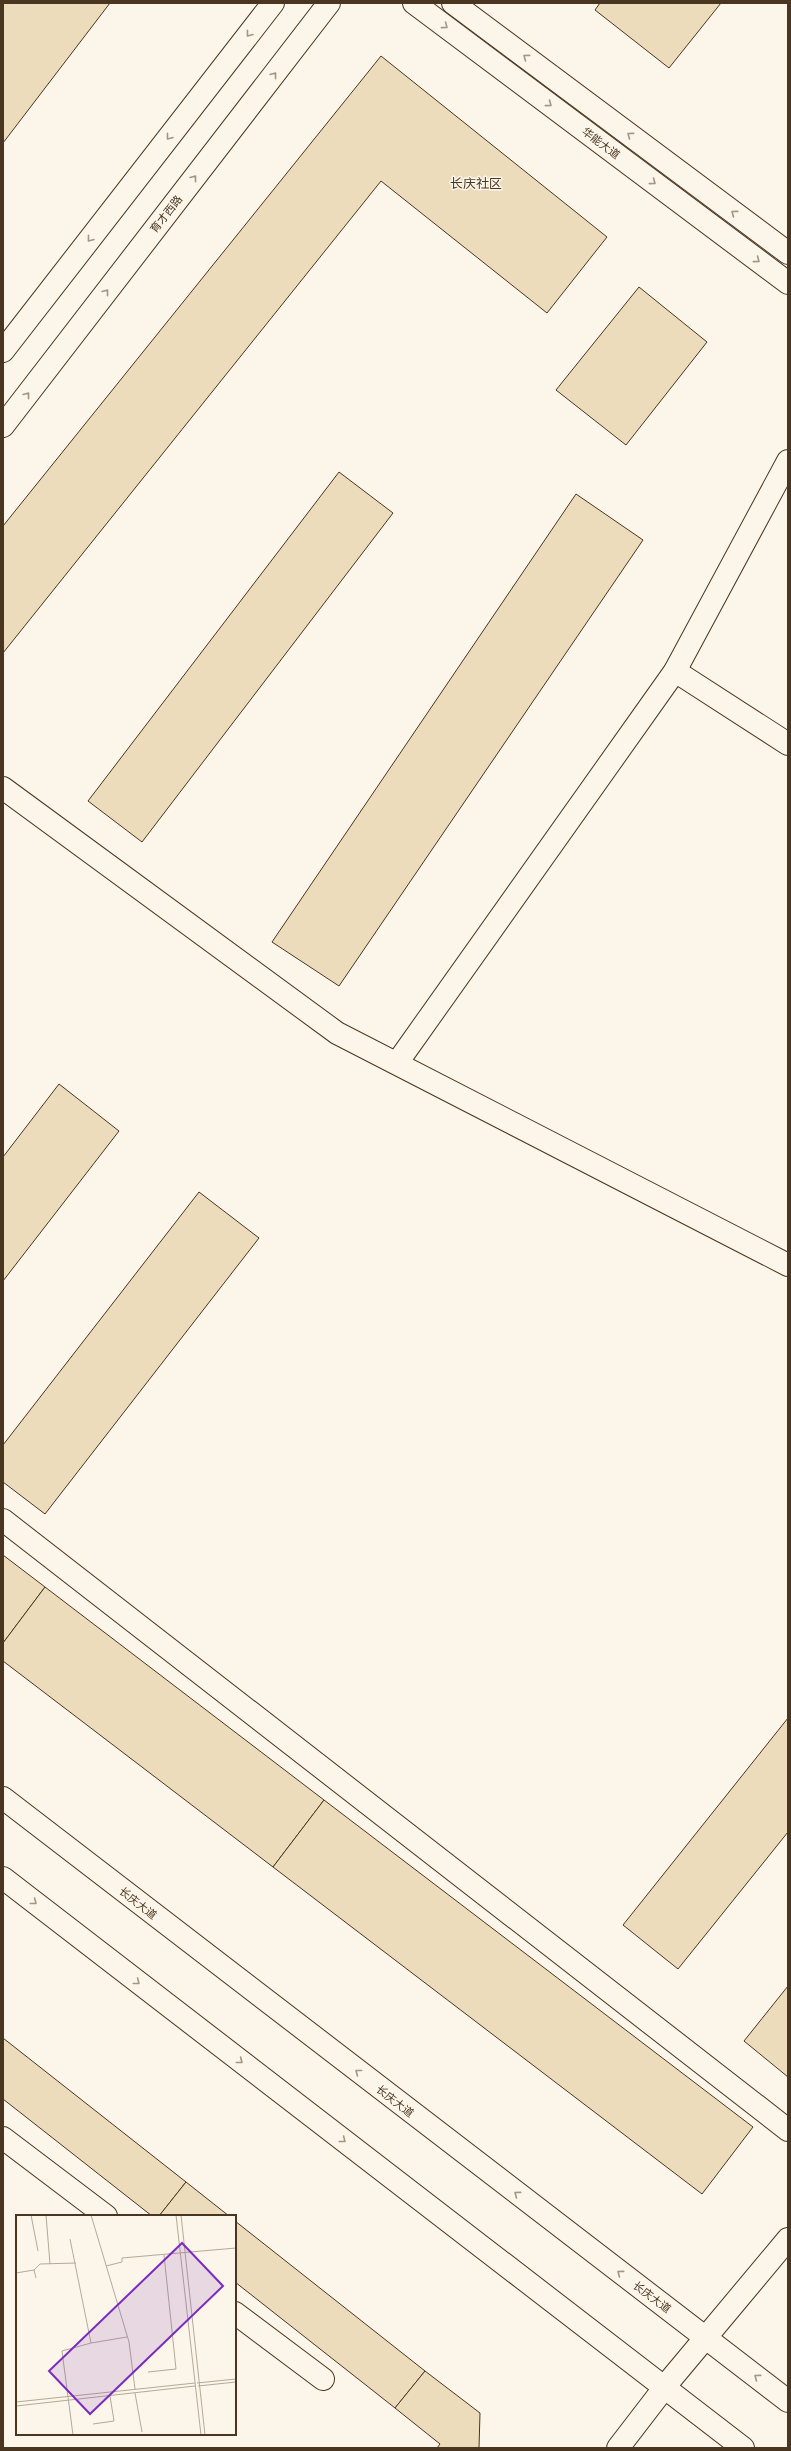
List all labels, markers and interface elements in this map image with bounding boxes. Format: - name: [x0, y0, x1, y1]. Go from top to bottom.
- one-way arrow: [441, 22, 448, 29]
- one-way arrow: [247, 29, 254, 36]
- one-way arrow: [524, 55, 531, 62]
- one-way arrow: [269, 72, 276, 79]
- one-way arrow: [545, 99, 552, 107]
- street label: 华能大道: [579, 123, 623, 163]
- one-way arrow: [167, 132, 174, 139]
- one-way arrow: [628, 133, 635, 140]
- district label: 长庆社区: [450, 173, 502, 193]
- one-way arrow: [189, 175, 197, 182]
- one-way arrow: [649, 177, 656, 184]
- street label: 育才西路: [146, 192, 186, 236]
- one-way arrow: [732, 211, 739, 218]
- one-way arrow: [87, 235, 94, 242]
- one-way arrow: [753, 255, 760, 262]
- one-way arrow: [102, 289, 109, 296]
- one-way arrow: [22, 392, 29, 399]
- street label: 长庆大道: [116, 1883, 160, 1923]
- one-way arrow: [29, 1898, 36, 1905]
- one-way arrow: [132, 1977, 139, 1984]
- one-way arrow: [235, 2056, 242, 2063]
- one-way arrow: [356, 2070, 363, 2077]
- street label: 长庆大道: [373, 2081, 417, 2121]
- one-way arrow: [338, 2136, 345, 2143]
- one-way arrow: [514, 2192, 521, 2199]
- inset map: [16, 2215, 236, 2435]
- one-way arrow: [618, 2271, 625, 2278]
- street label: 长庆大道: [630, 2277, 674, 2317]
- one-way arrow: [755, 2375, 762, 2382]

